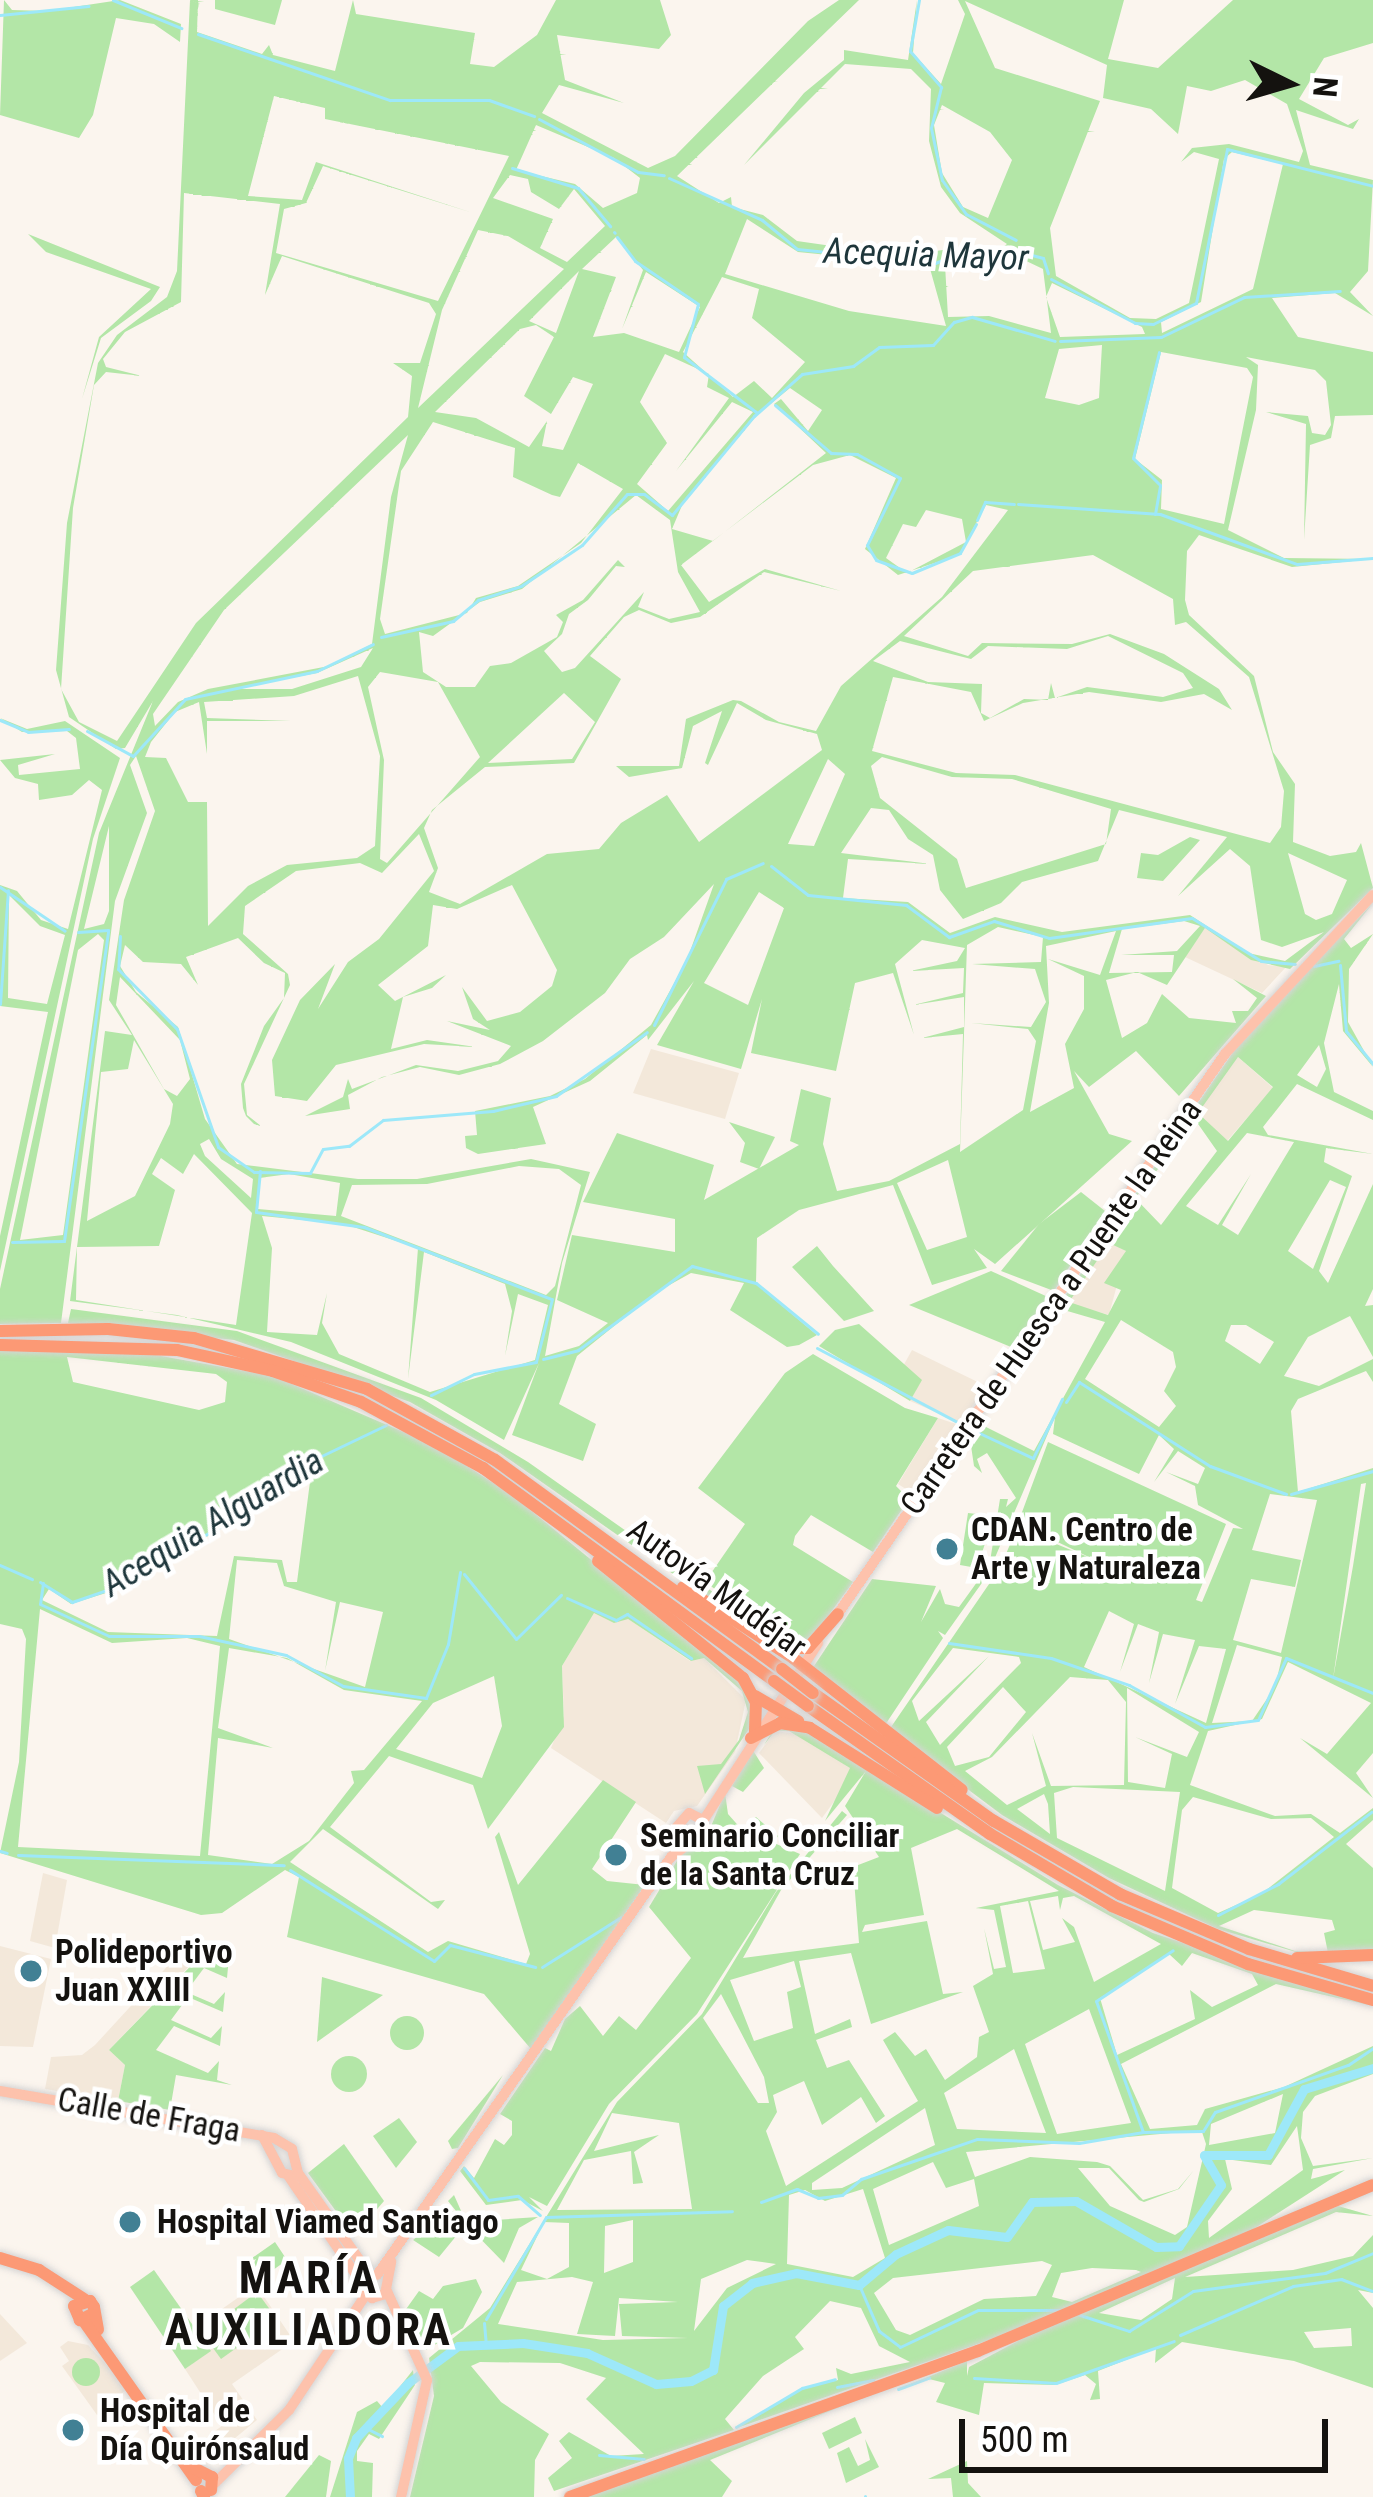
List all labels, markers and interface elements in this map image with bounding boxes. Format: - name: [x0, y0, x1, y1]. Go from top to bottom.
- north arrow: [1229, 24, 1349, 144]
- text: N: [1305, 75, 1346, 99]
- water label: Acequia Mayor: [823, 230, 1029, 280]
- street label: Carretera de Huesca a Puente la Reina: [892, 1092, 1210, 1522]
- water label: Acequia Alguardia: [94, 1440, 332, 1606]
- street label: Autovía Mudéjar: [620, 1510, 814, 1666]
- place label: CDAN. Centro de Arte y Naturaleza: [971, 1510, 1201, 1588]
- marker: CDAN. Centro de Arte y Naturaleza: [934, 1536, 960, 1562]
- place label: Seminario Conciliar de la Santa Cruz: [640, 1816, 900, 1894]
- marker: Seminario Conciliar de la Santa Cruz: [603, 1842, 629, 1868]
- place label: Polideportivo Juan XXIII: [55, 1932, 233, 2010]
- marker: Polideportivo Juan XXIII: [18, 1958, 44, 1984]
- street label: Calle de Fraga: [55, 2079, 243, 2151]
- place label: Hospital Viamed Santiago: [157, 2202, 499, 2242]
- marker: Hospital Viamed Santiago: [114, 2206, 146, 2238]
- district label: MARÍA AUXILIADORA: [165, 2251, 453, 2357]
- place label: Hospital de Día Quirónsalud: [100, 2391, 309, 2469]
- scale bar: [965, 2395, 1334, 2469]
- marker: Hospital de Día Quirónsalud: [57, 2414, 89, 2446]
- text: 500 m: [980, 2419, 1069, 2461]

